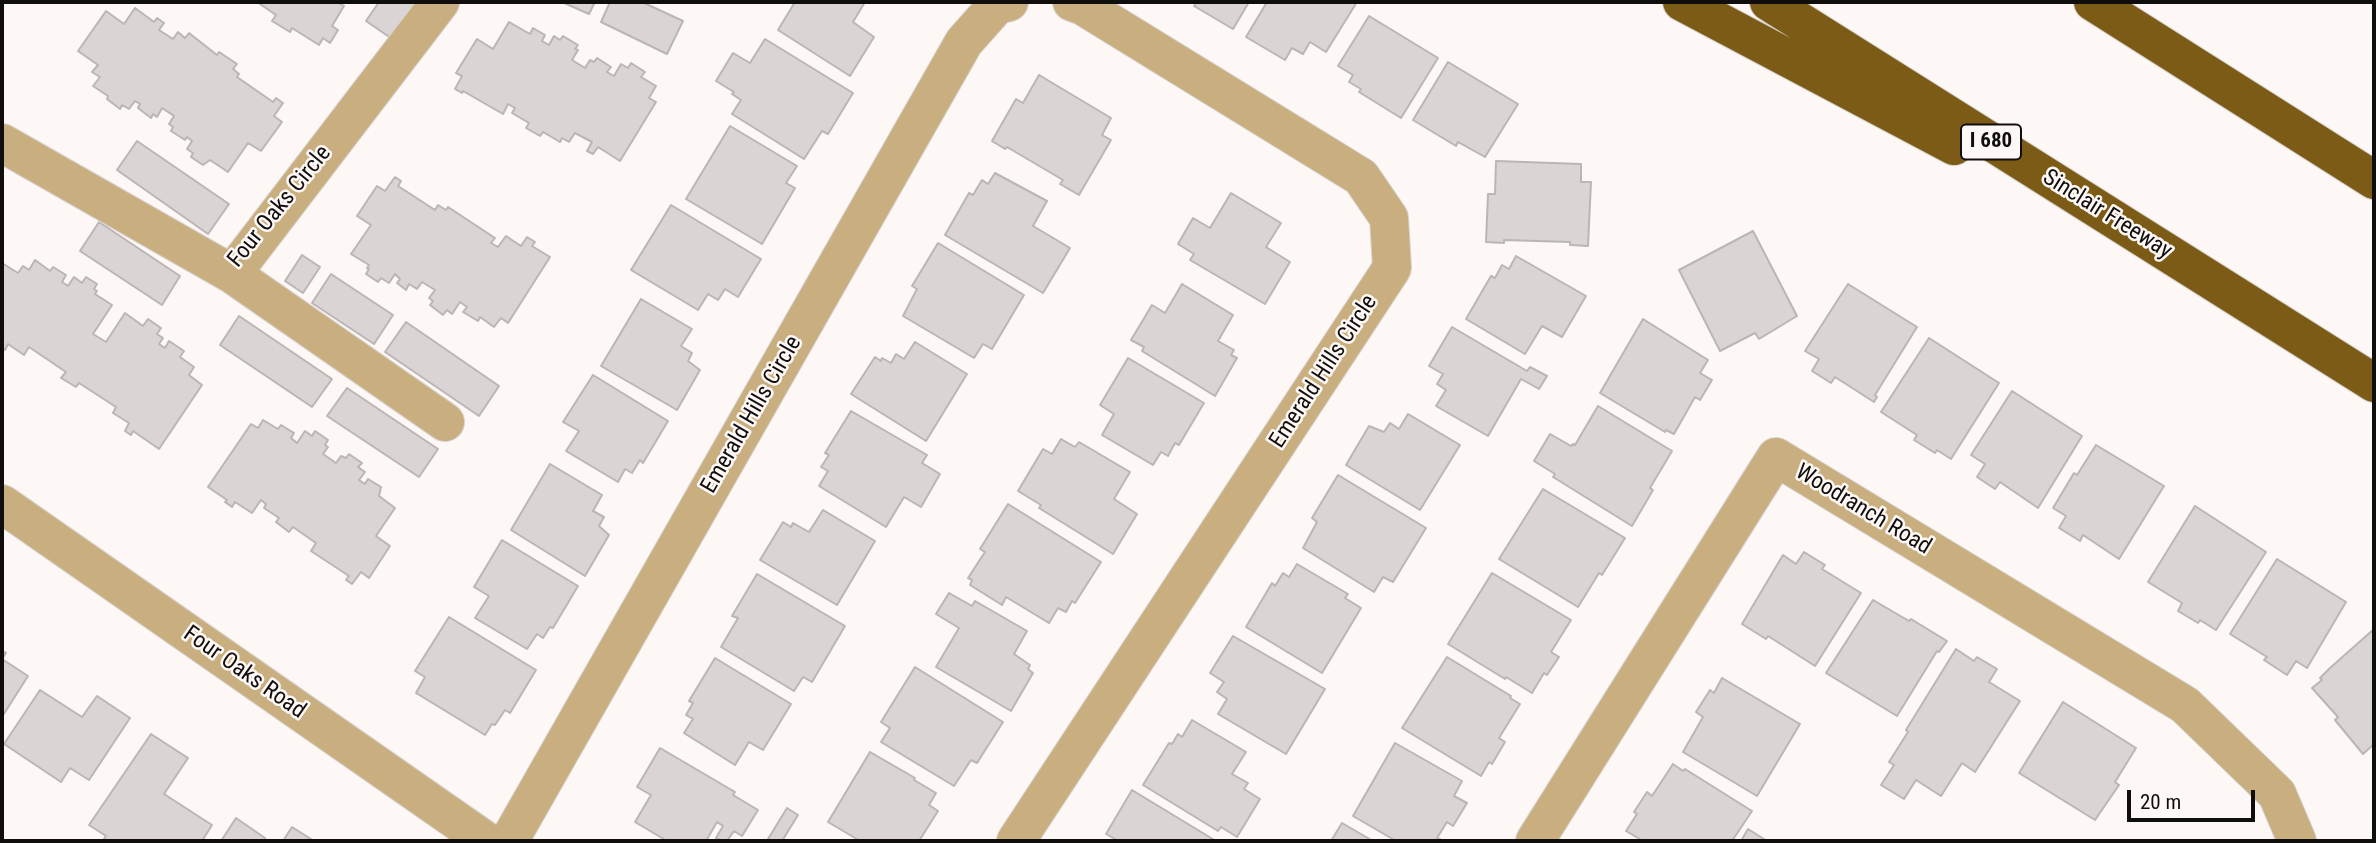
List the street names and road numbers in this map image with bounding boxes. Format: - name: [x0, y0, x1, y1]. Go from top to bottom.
- road number: I 680: [1961, 124, 2021, 160]
- street label: Four Oaks Circle: [223, 141, 337, 273]
- street label: Sinclair Freeway: [2037, 164, 2177, 266]
- street label: Emerald Hills Circle: [1264, 290, 1384, 454]
- street label: Emerald Hills Circle: [696, 332, 808, 498]
- street label: Woodranch Road: [1790, 459, 1936, 561]
- street label: Four Oaks Road: [178, 621, 310, 725]

